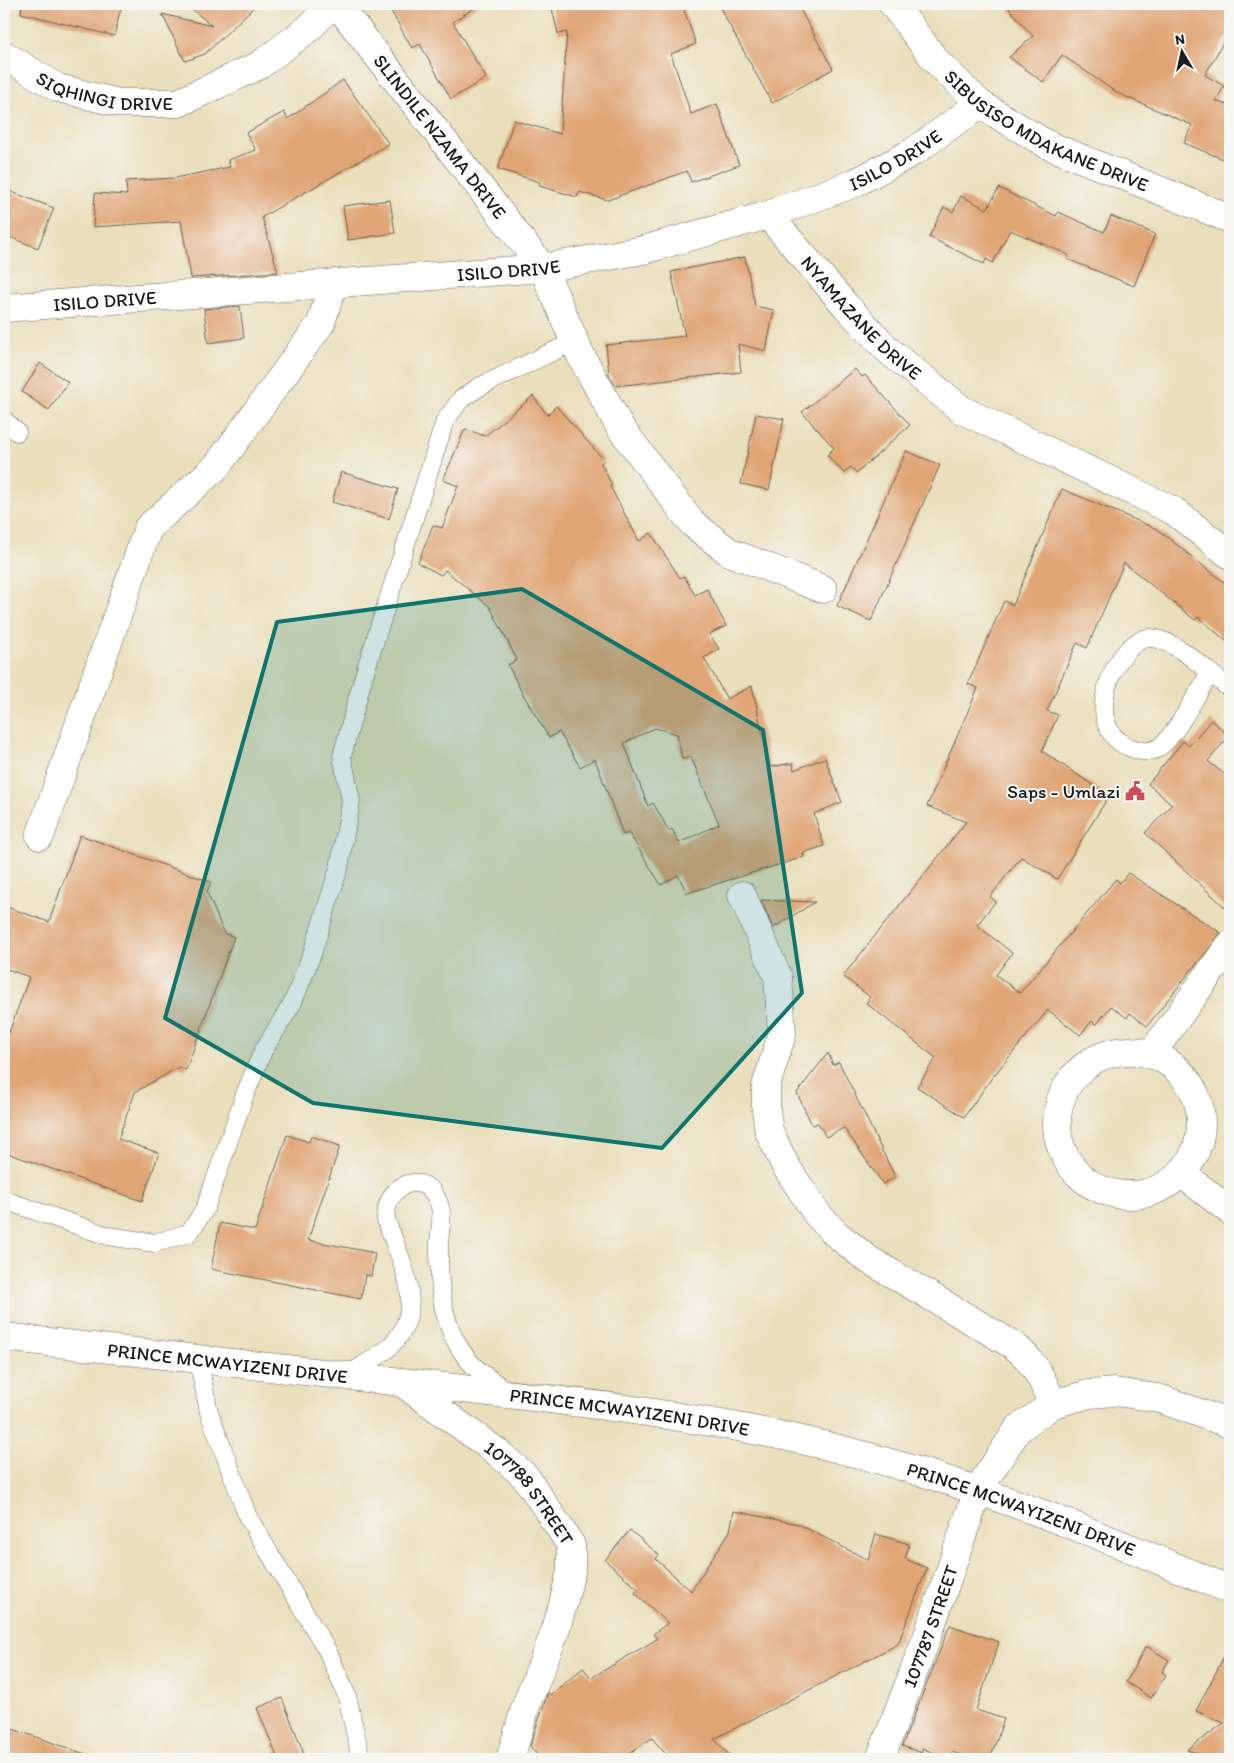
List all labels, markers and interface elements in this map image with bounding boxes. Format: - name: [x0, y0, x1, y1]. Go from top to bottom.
- north arrow: [1156, 28, 1206, 78]
- text: N: [1174, 31, 1186, 49]
- street label: SLINDILE NZAMA DRIVE: [369, 50, 511, 224]
- street label: SIBUSISO MDAKANE DRIVE: [940, 65, 1152, 197]
- street label: SIQHINGI DRIVE: [32, 66, 173, 115]
- street label: ISILO DRIVE: [846, 124, 947, 196]
- street label: NYAMAZANE DRIVE: [796, 251, 926, 385]
- street label: ISILO DRIVE: [456, 254, 562, 286]
- street label: ISILO DRIVE: [52, 286, 157, 316]
- place label: Saps - Umlazi: [1007, 780, 1120, 803]
- public building icon: Saps - Umlazi: [1124, 780, 1146, 802]
- street label: PRINCE MCWAYIZENI DRIVE: [106, 1338, 349, 1388]
- street label: PRINCE MCWAYIZENI DRIVE: [508, 1383, 752, 1441]
- street label: 107788 STREET: [480, 1436, 579, 1550]
- street label: PRINCE MCWAYIZENI DRIVE: [904, 1457, 1139, 1561]
- street label: 107787 STREET: [898, 1562, 963, 1691]

